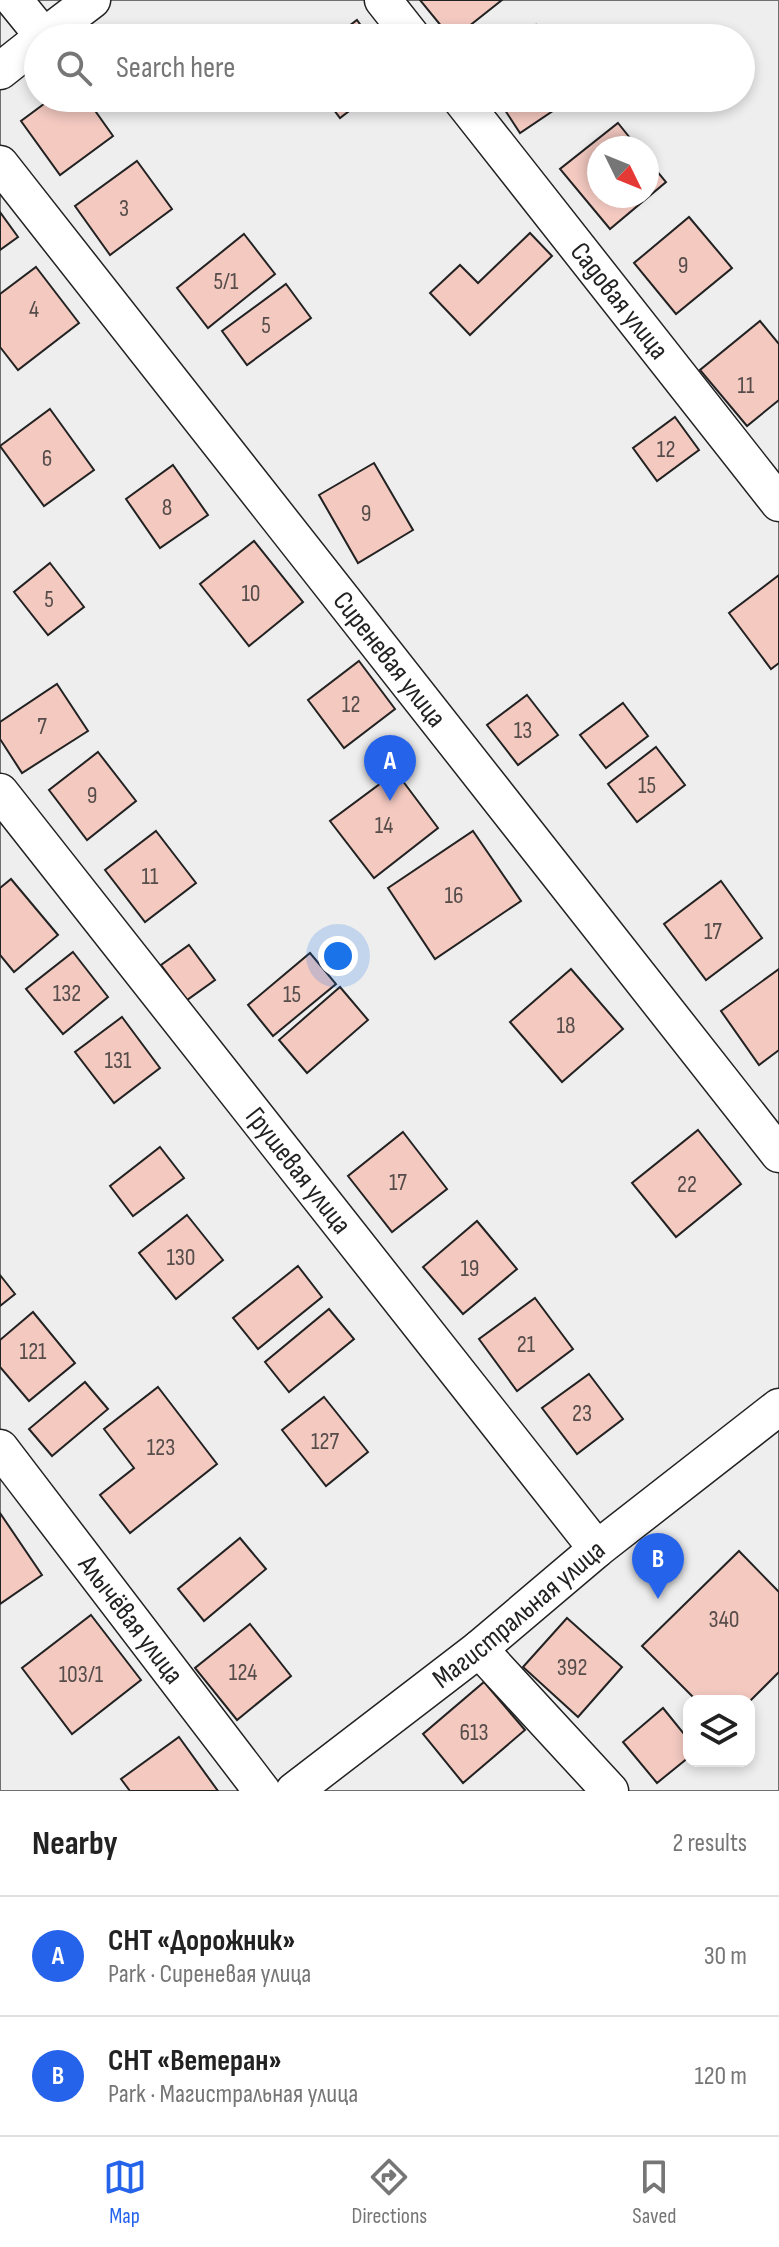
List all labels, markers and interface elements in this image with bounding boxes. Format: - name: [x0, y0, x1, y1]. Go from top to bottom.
- search box: [24, 24, 755, 112]
- icon: search: [52, 46, 96, 90]
- text: Search here: [116, 50, 235, 86]
- north arrow: [587, 136, 659, 208]
- house number: 3: [119, 194, 129, 223]
- street label: Садовая улица: [563, 236, 676, 366]
- house number: 9: [678, 251, 688, 280]
- house number: 5/1: [213, 267, 239, 296]
- house number: 4: [29, 295, 39, 324]
- house number: 5: [261, 311, 271, 340]
- house number: 11: [738, 371, 755, 400]
- house number: 12: [657, 435, 675, 464]
- house number: 6: [42, 444, 52, 473]
- house number: 8: [162, 493, 172, 522]
- house number: 9: [361, 499, 371, 528]
- house number: 10: [241, 579, 261, 608]
- house number: 5: [44, 585, 54, 614]
- street label: Сиреневая улица: [326, 585, 453, 734]
- house number: 12: [342, 690, 360, 719]
- house number: 7: [37, 712, 47, 741]
- house number: 13: [514, 716, 532, 745]
- pin: A: [364, 735, 416, 801]
- house number: 15: [638, 771, 656, 800]
- house number: 9: [87, 781, 97, 810]
- house number: 14: [375, 811, 393, 840]
- house number: 11: [142, 862, 159, 891]
- house number: 16: [445, 881, 463, 910]
- house number: 17: [704, 917, 722, 946]
- your location: [318, 936, 358, 976]
- house number: 132: [53, 979, 81, 1008]
- house number: 15: [283, 980, 301, 1009]
- house number: 18: [557, 1011, 575, 1040]
- house number: 131: [105, 1046, 132, 1075]
- street label: Грушевая улица: [239, 1101, 358, 1240]
- house number: 17: [389, 1168, 407, 1197]
- house number: 22: [677, 1170, 697, 1199]
- house number: 130: [166, 1243, 196, 1272]
- house number: 19: [460, 1254, 480, 1283]
- house number: 21: [517, 1330, 536, 1359]
- house number: 121: [19, 1337, 47, 1366]
- house number: 23: [572, 1399, 592, 1428]
- house number: 127: [311, 1427, 339, 1456]
- house number: 123: [147, 1433, 175, 1462]
- street label: Магистральная улица: [426, 1533, 612, 1695]
- pin: B: [632, 1533, 684, 1599]
- street label: Алычёвая улица: [71, 1548, 191, 1690]
- house number: 340: [709, 1605, 739, 1634]
- house number: 392: [557, 1653, 587, 1682]
- house number: 124: [229, 1658, 257, 1687]
- house number: 103/1: [59, 1660, 104, 1689]
- map controls: [683, 1695, 755, 1767]
- button: layers: [683, 1695, 755, 1767]
- house number: 613: [460, 1718, 488, 1747]
- text: Nearby: [32, 1823, 118, 1864]
- text: 2 results: [673, 1828, 747, 1859]
- text: СНТ «Дорожник»: [108, 1923, 295, 1959]
- text: A: [52, 1941, 64, 1972]
- text: 30 m: [704, 1941, 747, 1972]
- text: Park · Сиреневая улица: [108, 1959, 311, 1990]
- text: СНТ «Ветеран»: [108, 2043, 282, 2079]
- text: B: [52, 2061, 64, 2092]
- text: 120 m: [694, 2061, 747, 2092]
- text: Park · Магистральная улица: [108, 2079, 358, 2110]
- tab: Map: [103, 2155, 147, 2230]
- tab: Directions: [352, 2155, 427, 2230]
- tab: Saved: [632, 2155, 676, 2230]

